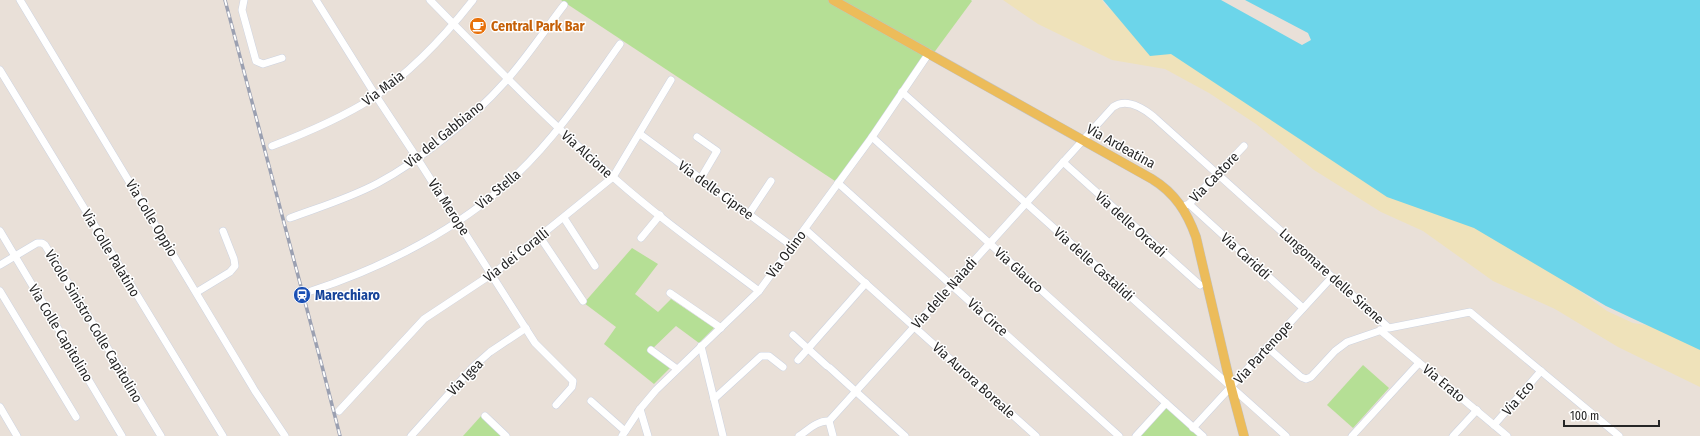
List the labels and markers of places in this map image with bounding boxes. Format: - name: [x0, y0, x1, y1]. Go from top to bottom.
- cafe icon: Central Park Bar: [468, 16, 488, 36]
- place label: Central Park Bar: [491, 18, 586, 35]
- station icon: Marechiaro: [292, 285, 312, 305]
- place label: Marechiaro: [315, 287, 381, 304]

